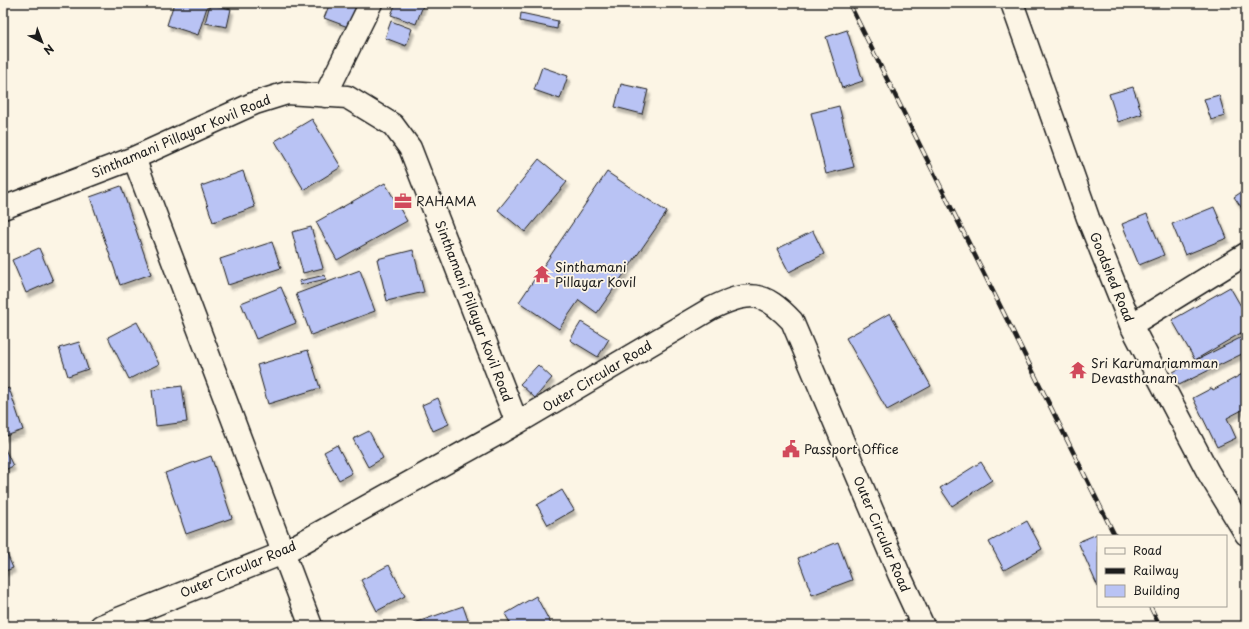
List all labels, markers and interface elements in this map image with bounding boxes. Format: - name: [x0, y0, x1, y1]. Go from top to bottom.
- north arrow: [22, 22, 62, 62]
- text: N: [40, 41, 58, 59]
- street label: Sinthamani Pillayar Kovil Road: [88, 89, 273, 182]
- office icon: RAHAMA: [393, 191, 413, 211]
- place label: RAHAMA: [416, 191, 477, 210]
- street label: Sinthamani Pillayar Kovil Road: [431, 217, 518, 404]
- street label: Goodshed Road: [1086, 229, 1139, 325]
- place label: Sinthamani Pillayar Kovil: [555, 257, 636, 291]
- temple icon: Sinthamani Pillayar Kovil: [532, 264, 552, 284]
- street label: Outer Circular Road: [538, 335, 655, 416]
- place label: Sri Karumariamman Devasthanam: [1091, 353, 1218, 387]
- temple icon: Sri Karumariamman Devasthanam: [1068, 360, 1088, 380]
- public building icon: Passport Office: [781, 439, 801, 459]
- place label: Passport Office: [804, 439, 899, 458]
- street label: Outer Circular Road: [849, 473, 916, 595]
- street label: Outer Circular Road: [177, 535, 299, 602]
- legend: [1097, 535, 1227, 607]
- text: Road: [1133, 541, 1162, 559]
- text: Railway: [1133, 561, 1179, 579]
- text: Building: [1133, 581, 1180, 599]

